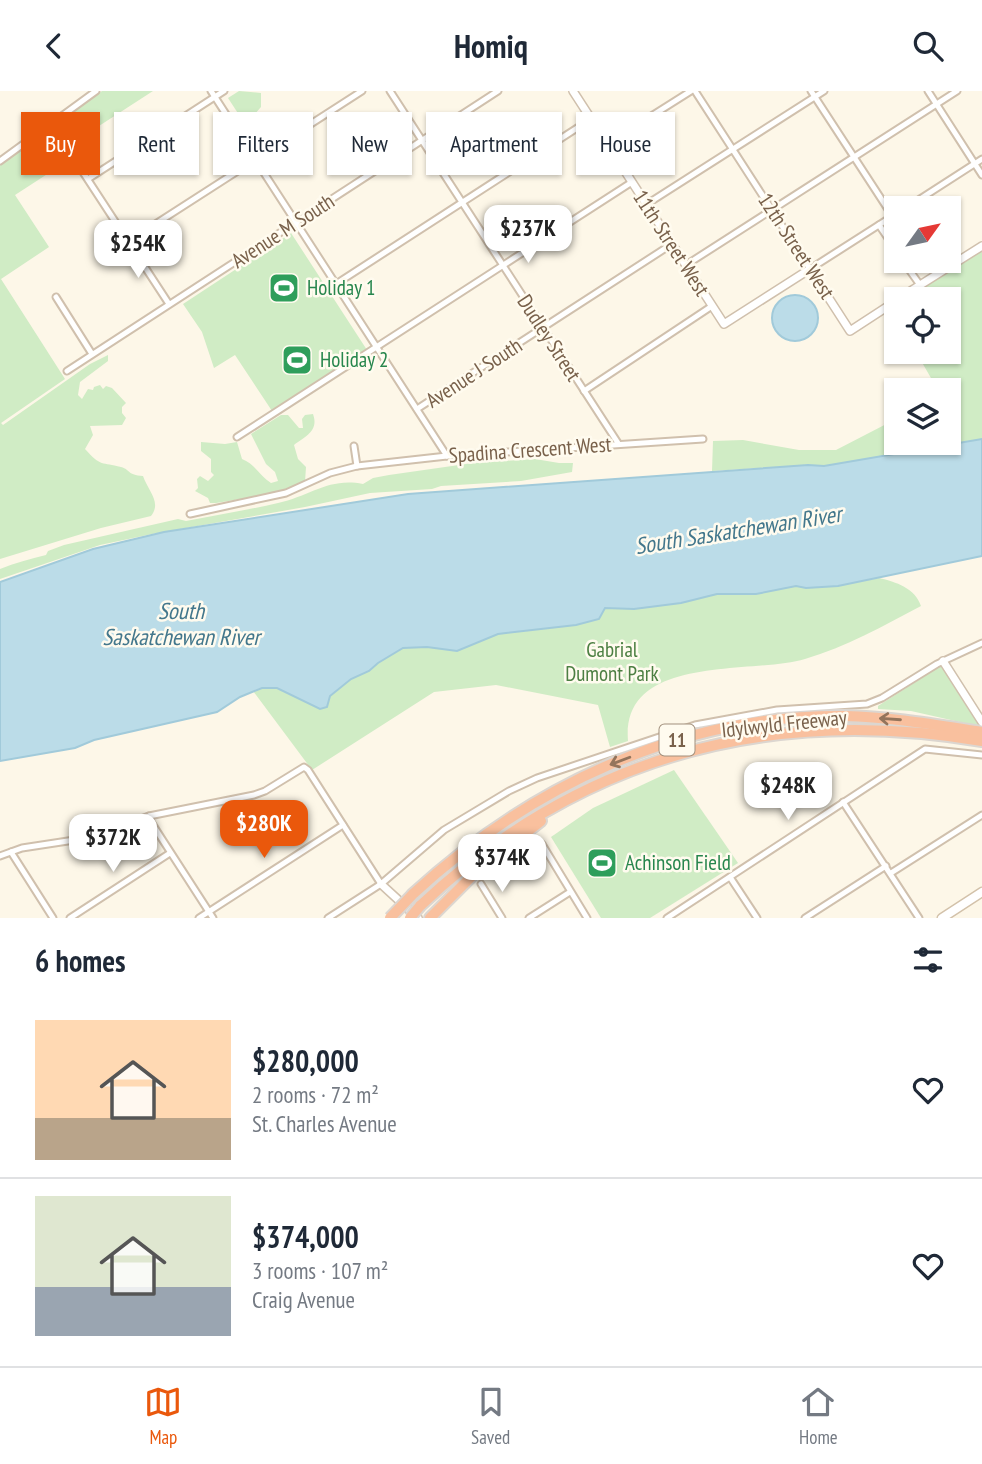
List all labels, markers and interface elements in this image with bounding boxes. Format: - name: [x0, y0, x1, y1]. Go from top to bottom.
- text: Homiq: [454, 25, 528, 67]
- icon: back: [35, 27, 73, 65]
- icon: search: [909, 27, 947, 65]
- chip: Buy: [21, 112, 100, 175]
- chip: Rent: [114, 112, 199, 175]
- chip: Filters: [213, 112, 313, 175]
- chip: New: [327, 112, 412, 175]
- chip: Apartment: [426, 112, 562, 175]
- chip: House: [576, 112, 675, 175]
- street label: 11th Street West: [627, 185, 716, 301]
- street label: Avenue M South: [226, 187, 339, 274]
- street label: 12th Street West: [752, 188, 841, 304]
- north arrow: [884, 196, 961, 273]
- map controls: [884, 196, 961, 455]
- pin: $237K: [479, 205, 577, 265]
- text: $237K: [500, 213, 556, 242]
- pin: $254K: [89, 221, 187, 280]
- text: $254K: [110, 228, 166, 257]
- sports icon: Holiday 1: [267, 271, 301, 305]
- place label: Holiday 1: [307, 274, 375, 301]
- button: locate: [884, 287, 961, 364]
- street label: Dudley Street: [512, 289, 587, 386]
- street label: Avenue J South: [421, 332, 527, 414]
- sports icon: Holiday 2: [280, 343, 314, 377]
- place label: Holiday 2: [320, 346, 388, 373]
- button: layers: [884, 378, 961, 455]
- street label: Spadina Crescent West: [448, 430, 612, 469]
- water label: South Saskatchewan River: [633, 498, 847, 560]
- water label: South Saskatchewan River: [102, 596, 263, 651]
- park label: Gabrial Dumont Park: [565, 636, 659, 687]
- street label: Idylwyld Freeway: [720, 703, 848, 744]
- one-way arrow: [880, 712, 902, 725]
- road number: 11: [660, 725, 694, 755]
- one-way arrow: [609, 756, 631, 768]
- pin: $248K: [739, 763, 837, 822]
- text: $248K: [760, 770, 816, 799]
- pin: $280K: [215, 801, 313, 860]
- text: $280K: [236, 808, 292, 837]
- pin: $372K: [64, 815, 162, 874]
- text: $372K: [85, 822, 141, 851]
- pin: $374K: [453, 835, 551, 894]
- text: $374K: [474, 842, 530, 871]
- sports icon: Achinson Field: [585, 846, 619, 880]
- place label: Achinson Field: [625, 849, 731, 876]
- text: 6 homes: [35, 941, 126, 980]
- icon: filters: [909, 941, 947, 979]
- text: $280,000: [252, 1041, 359, 1080]
- icon: home: [91, 1048, 175, 1132]
- icon: heart: [909, 1071, 947, 1109]
- text: 2 rooms · 72 m²: [252, 1080, 379, 1109]
- text: St. Charles Avenue: [252, 1109, 397, 1138]
- text: $374,000: [252, 1217, 359, 1256]
- icon: home: [91, 1224, 175, 1308]
- icon: heart: [909, 1247, 947, 1285]
- text: 3 rooms · 107 m²: [252, 1256, 388, 1285]
- text: Craig Avenue: [252, 1285, 355, 1314]
- tab: Map: [144, 1383, 182, 1449]
- tab: Saved: [471, 1383, 510, 1449]
- tab: Home: [799, 1383, 838, 1449]

